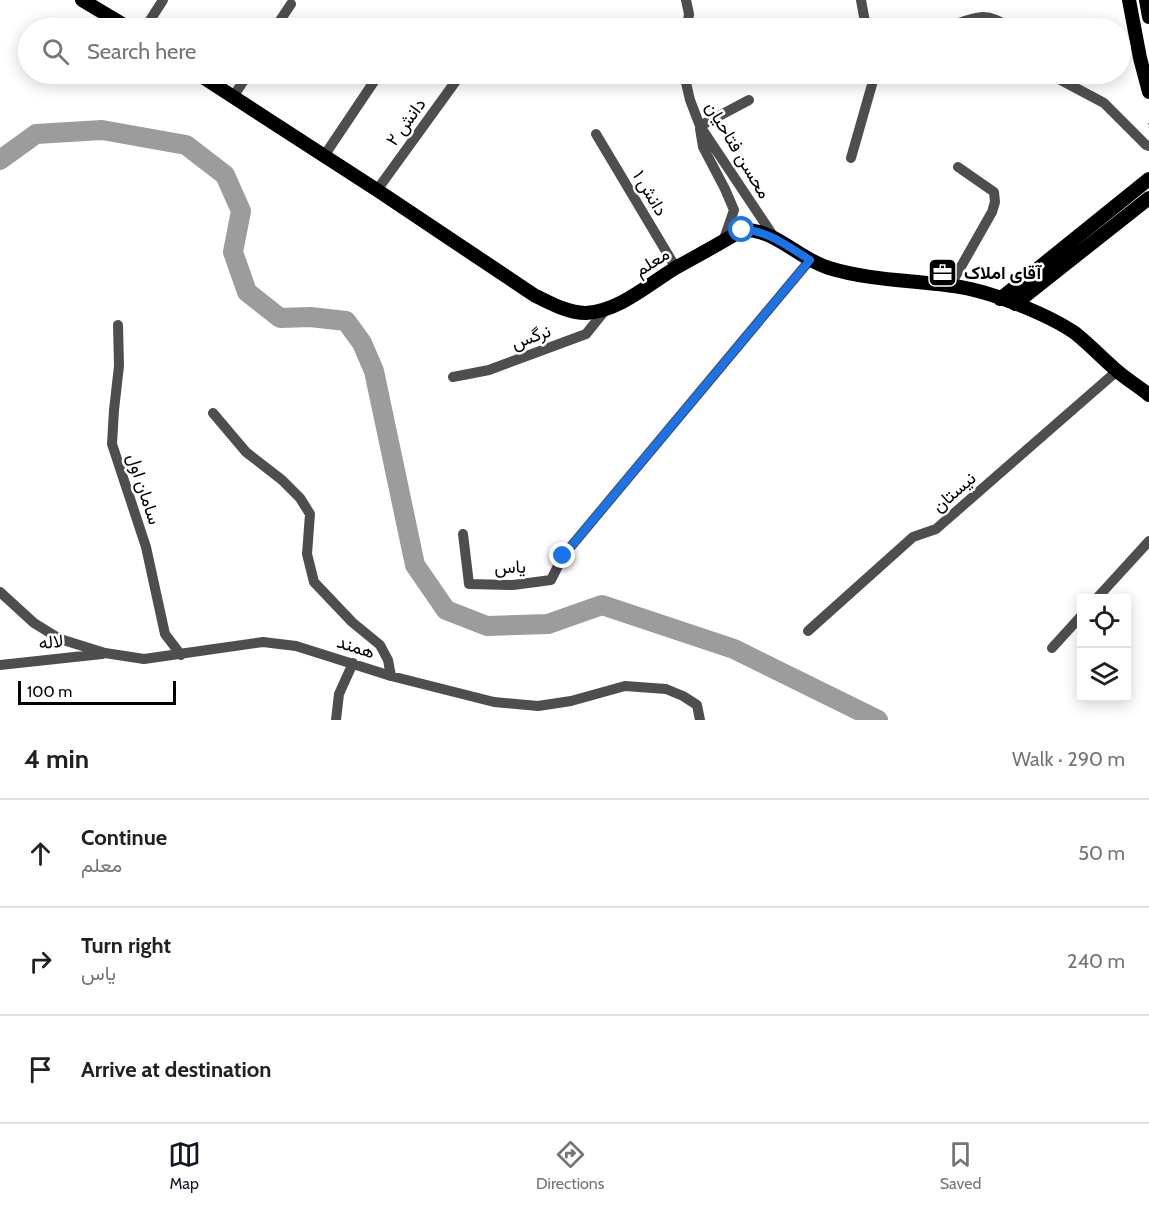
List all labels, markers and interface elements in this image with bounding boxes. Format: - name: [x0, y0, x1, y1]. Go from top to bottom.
- search box: [18, 18, 1131, 84]
- icon: search: [39, 35, 72, 68]
- text: Search here: [87, 38, 196, 65]
- street label: دانش ۲: [381, 94, 431, 150]
- street label: محسن فتاحیان: [700, 97, 776, 203]
- street label: دانش ۱: [628, 166, 672, 220]
- route start: [728, 216, 754, 242]
- street label: معلم: [630, 243, 674, 282]
- office icon: آقای املاک: [927, 257, 959, 289]
- place label: آقای املاک: [964, 262, 1043, 284]
- street label: نرگس: [508, 320, 554, 354]
- street label: سامان اول: [122, 451, 166, 527]
- street label: نیستان: [928, 467, 980, 517]
- route end: [549, 542, 575, 568]
- street label: یاس: [494, 555, 526, 579]
- map controls: [1077, 594, 1131, 702]
- button: locate: [1077, 594, 1131, 648]
- street label: لاله: [38, 630, 64, 654]
- street label: همند: [334, 631, 378, 663]
- button: layers: [1077, 648, 1131, 702]
- scale bar: [18, 678, 176, 706]
- text: 100 m: [27, 682, 72, 701]
- text: 4 min: [24, 743, 89, 775]
- text: Walk · 290 m: [1012, 747, 1125, 771]
- text: Continue: [81, 824, 167, 851]
- icon: ahead: [24, 837, 57, 870]
- text: 50 m: [1078, 841, 1125, 865]
- text: معلم: [81, 853, 122, 877]
- text: Turn right: [81, 932, 171, 959]
- icon: right: [24, 945, 57, 978]
- text: 240 m: [1067, 949, 1125, 973]
- text: یاس: [81, 961, 116, 985]
- icon: arrive: [24, 1053, 57, 1086]
- text: Arrive at destination: [81, 1056, 271, 1083]
- tab: Map: [168, 1138, 201, 1193]
- tab: Directions: [536, 1138, 604, 1193]
- tab: Saved: [940, 1138, 981, 1193]

